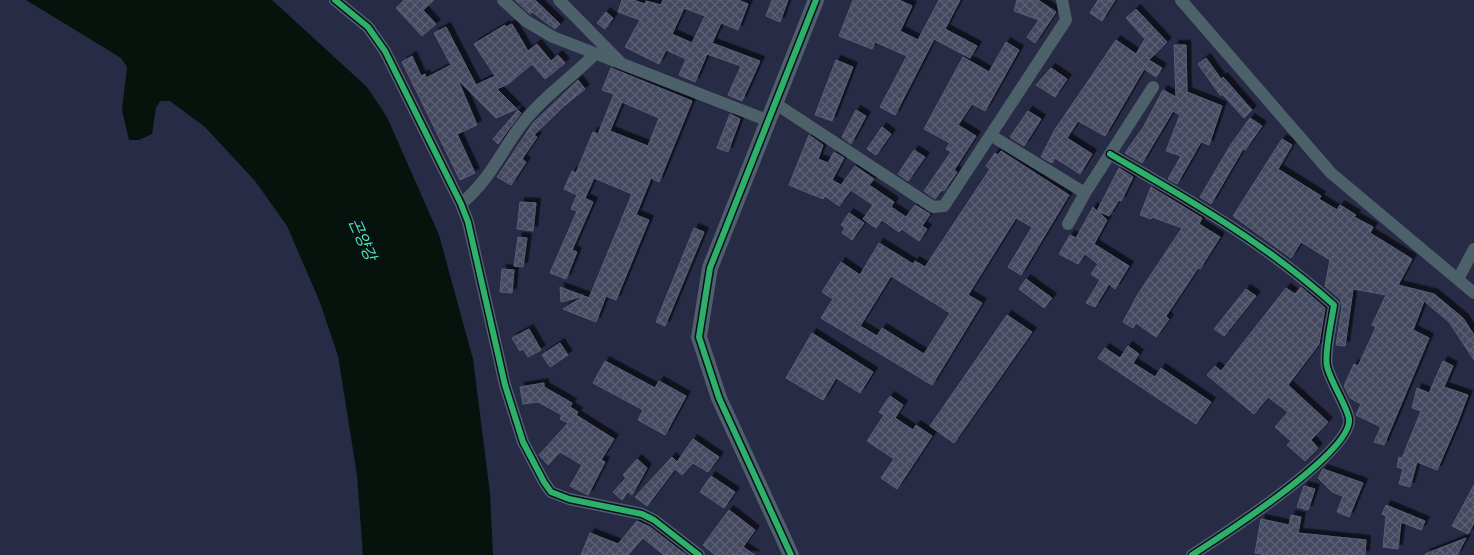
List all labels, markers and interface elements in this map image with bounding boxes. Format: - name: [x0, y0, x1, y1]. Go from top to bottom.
- water label: 곤양강: [346, 215, 382, 265]

